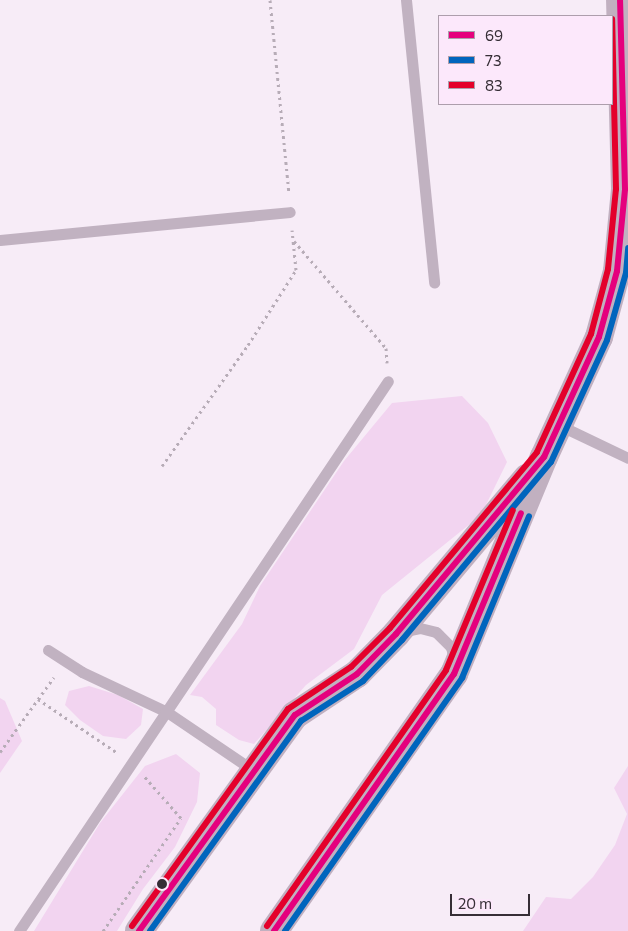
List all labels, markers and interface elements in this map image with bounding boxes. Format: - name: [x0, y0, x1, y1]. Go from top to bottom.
- legend: [438, 15, 613, 105]
- text: 69: [485, 26, 503, 44]
- text: 73: [485, 51, 501, 69]
- text: 83: [485, 76, 503, 94]
- unlabelled marker: [157, 879, 167, 889]
- scale bar: [453, 884, 533, 916]
- text: 20 m: [458, 894, 492, 912]

